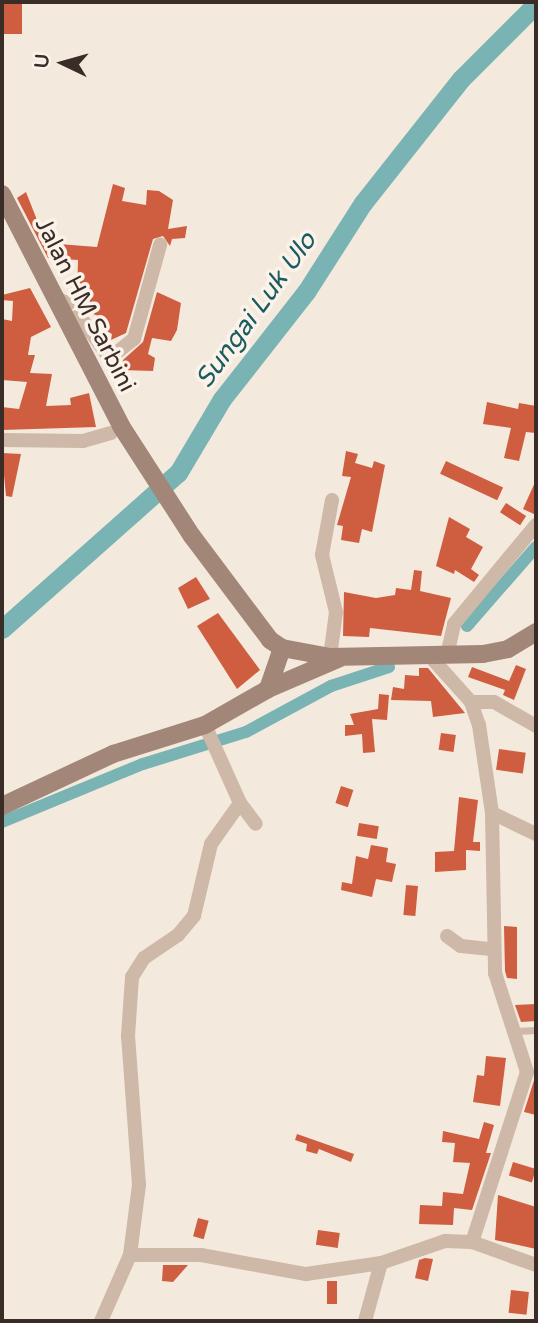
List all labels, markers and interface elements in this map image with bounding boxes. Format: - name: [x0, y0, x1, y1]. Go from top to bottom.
- north arrow: [28, 28, 98, 98]
- text: U: [30, 53, 54, 69]
- street label: Jalan HM Sarbini: [29, 213, 141, 397]
- water label: Sungai Luk Ulo: [189, 226, 323, 394]

